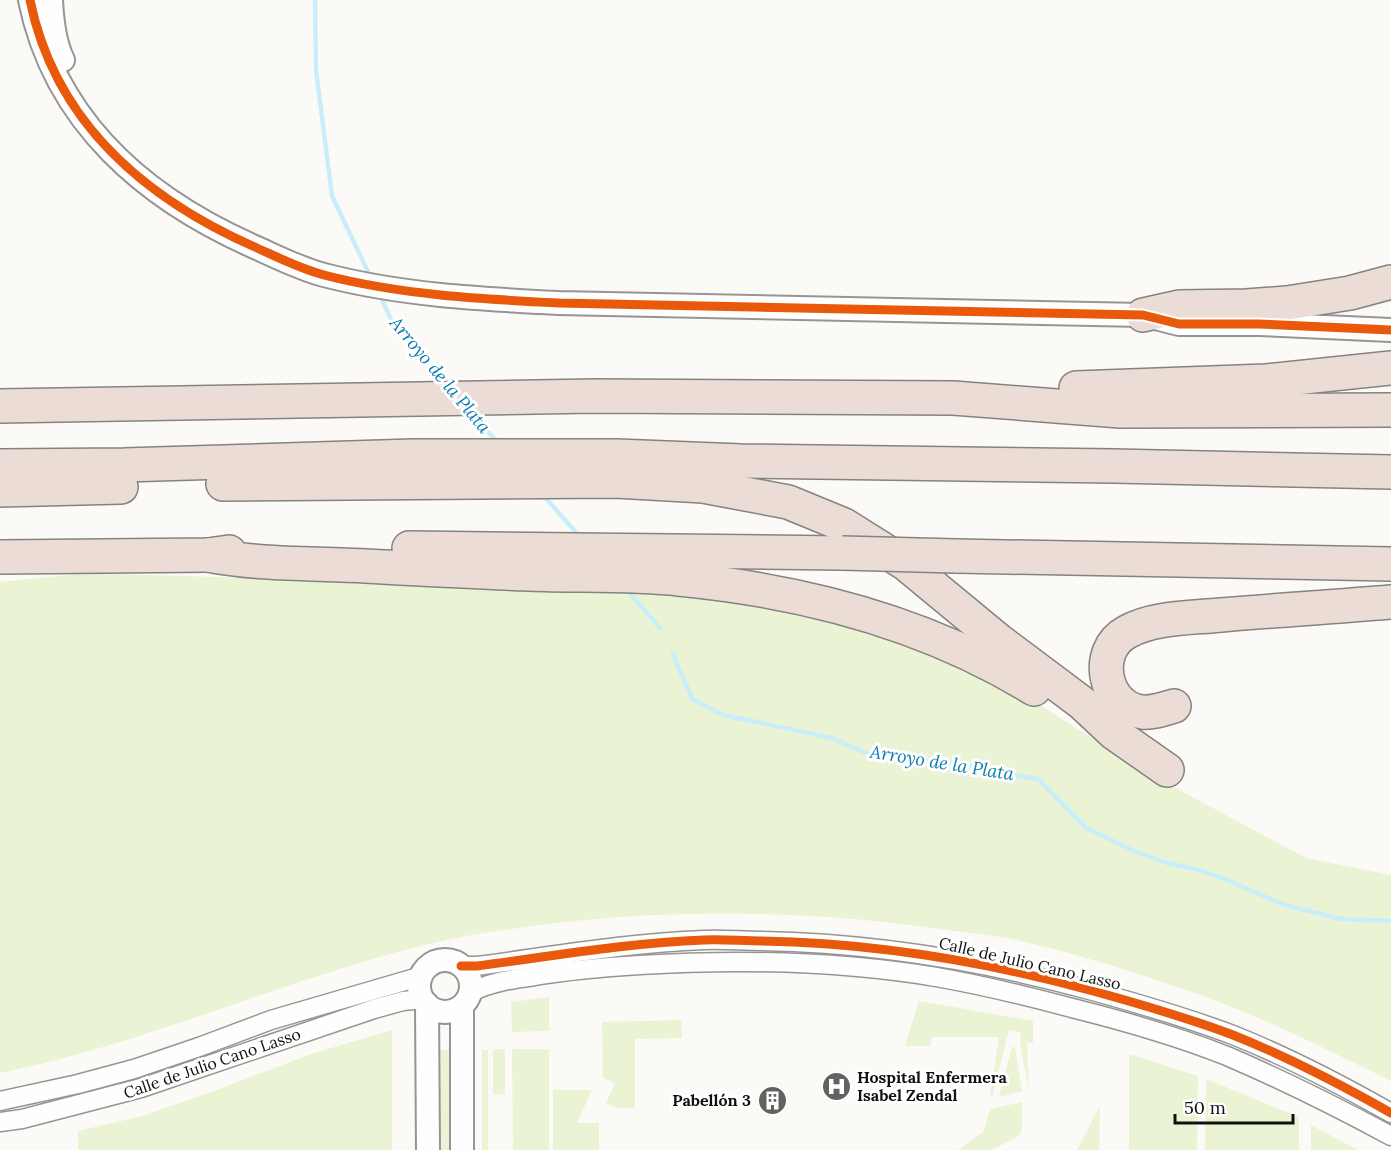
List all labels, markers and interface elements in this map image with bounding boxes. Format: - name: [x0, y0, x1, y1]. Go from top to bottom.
- water label: Arroyo de la Plata: [384, 311, 496, 438]
- water label: Arroyo de la Plata: [868, 740, 1016, 785]
- street label: Calle de Julio Cano Lasso: [937, 932, 1123, 994]
- street label: Calle de Julio Cano Lasso: [121, 1023, 303, 1103]
- place label: Hospital Enfermera Isabel Zendal: [857, 1067, 1007, 1105]
- hospital icon: Hospital Enfermera Isabel Zendal: [820, 1070, 852, 1102]
- building icon: Pabellón 3: [756, 1084, 788, 1116]
- scale bar: [1175, 1087, 1294, 1125]
- place label: Pabellón 3: [672, 1090, 751, 1110]
- text: 50 m: [1184, 1096, 1226, 1119]

